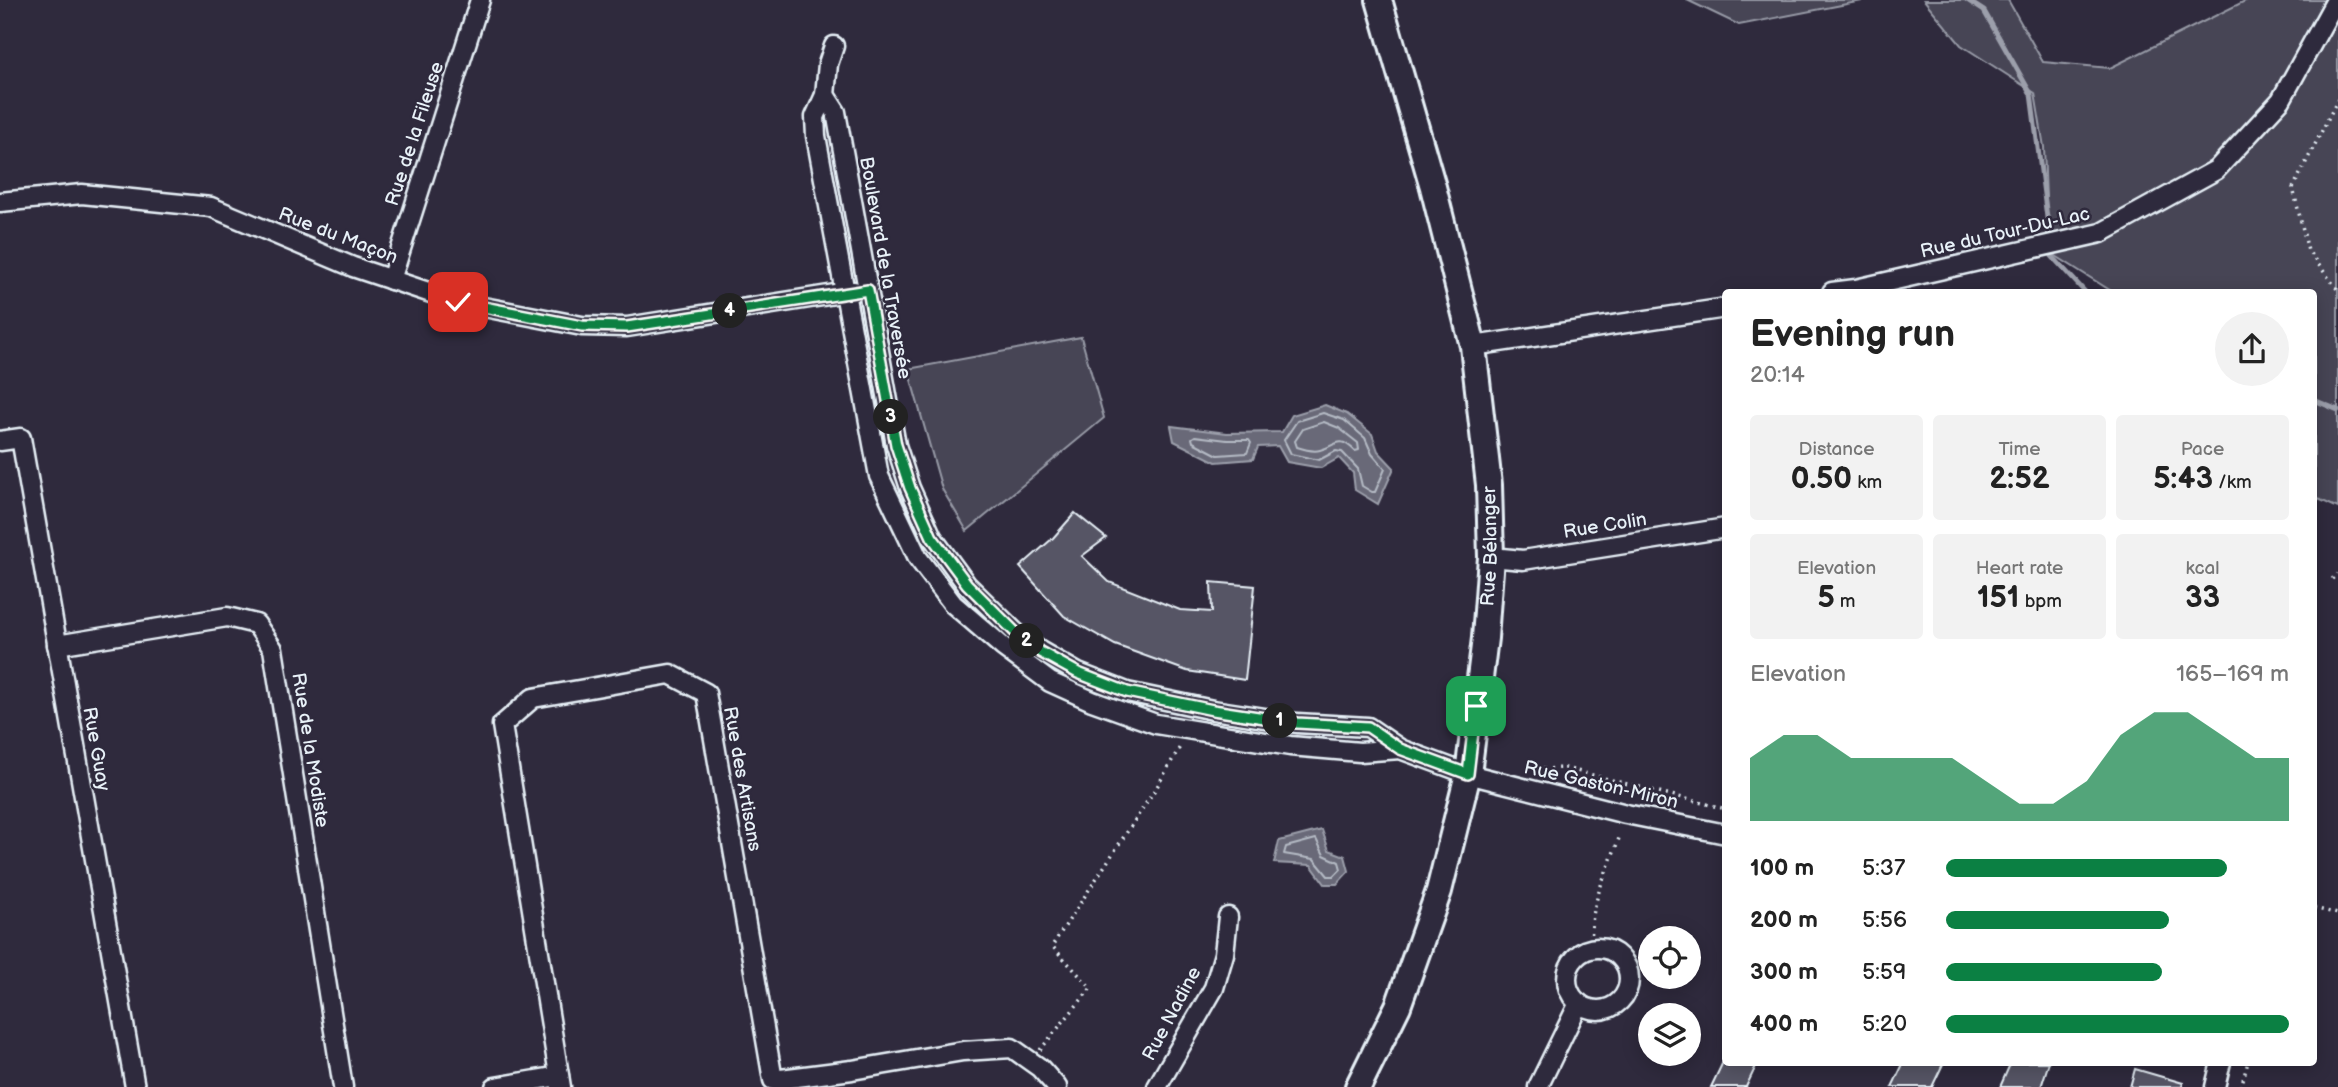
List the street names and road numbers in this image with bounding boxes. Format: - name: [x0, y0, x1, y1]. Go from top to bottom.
- street label: Rue de la Fileuse: [381, 59, 449, 209]
- street label: Boulevard de la Traversée: [854, 155, 916, 381]
- street label: Rue du Tour-Du-Lac: [1918, 202, 2092, 264]
- street label: Rue du Maçon: [275, 203, 401, 269]
- street label: Rue Bélanger: [1476, 485, 1503, 607]
- street label: Rue Colin: [1562, 508, 1648, 544]
- street label: Rue de la Modiste: [286, 671, 334, 829]
- street label: Rue Guay: [77, 705, 115, 793]
- street label: Rue des Artisans: [718, 705, 766, 853]
- street label: Rue Gaston-Miron: [1522, 756, 1680, 814]
- street label: Rue Nadine: [1138, 963, 1206, 1065]

